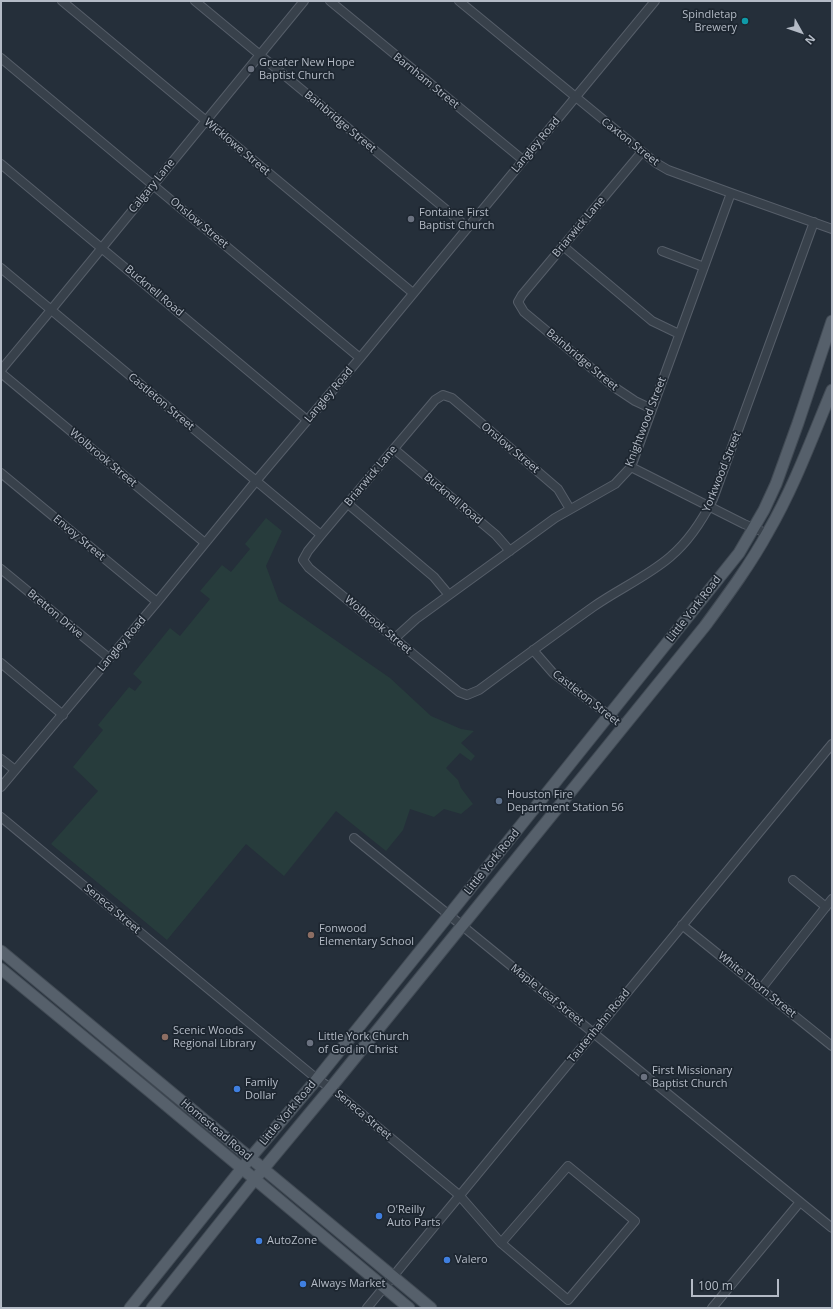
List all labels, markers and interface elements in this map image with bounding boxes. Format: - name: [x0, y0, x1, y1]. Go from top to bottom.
- place label: Spindletap Brewery: [682, 8, 737, 34]
- north arrow: [781, 12, 821, 52]
- marker: Spindletap Brewery: [740, 16, 750, 26]
- text: N: [802, 32, 819, 48]
- street label: Barnham Street: [390, 50, 462, 112]
- place label: Greater New Hope Baptist Church: [259, 56, 355, 82]
- marker: Greater New Hope Baptist Church: [246, 64, 256, 74]
- street label: Bainbridge Street: [302, 88, 378, 156]
- street label: Langley Road: [509, 115, 563, 175]
- street label: Caxton Street: [598, 115, 662, 169]
- street label: Wicklowe Street: [201, 116, 273, 178]
- street label: Calgary Lane: [126, 156, 178, 216]
- street label: Briarwick Lane: [550, 194, 608, 260]
- street label: Onslow Street: [167, 195, 231, 251]
- place label: Fontaine First Baptist Church: [419, 206, 495, 232]
- marker: Fontaine First Baptist Church: [406, 214, 416, 224]
- street label: Bucknell Road: [122, 263, 186, 319]
- street label: Bainbridge Street: [544, 326, 620, 394]
- street label: Langley Road: [302, 365, 356, 425]
- street label: Castleton Street: [125, 371, 197, 433]
- street label: Knightwood Street: [623, 375, 669, 469]
- street label: Onslow Street: [478, 420, 542, 476]
- street label: Wolbrook Street: [67, 426, 139, 490]
- street label: Yorkwood Street: [700, 430, 744, 514]
- street label: Briarwick Lane: [342, 443, 400, 509]
- street label: Bucknell Road: [421, 471, 485, 527]
- street label: Envoy Street: [50, 512, 108, 564]
- street label: Little York Road: [664, 573, 724, 645]
- street label: Bretton Drive: [24, 587, 86, 641]
- street label: Wolbrook Street: [342, 593, 414, 657]
- street label: Langley Road: [95, 614, 149, 674]
- street label: Castleton Street: [550, 668, 622, 728]
- place label: Houston Fire Department Station 56: [507, 788, 624, 814]
- marker: Houston Fire Department Station 56: [494, 796, 504, 806]
- street label: Little York Road: [462, 827, 522, 897]
- street label: Seneca Street: [81, 881, 143, 937]
- place label: Fonwood Elementary School: [319, 922, 414, 948]
- marker: Fonwood Elementary School: [306, 930, 316, 940]
- street label: White Thorn Street: [715, 949, 799, 1021]
- street label: Maple Leaf Street: [508, 962, 586, 1028]
- street label: Tautenhahn Road: [565, 986, 633, 1066]
- place label: Scenic Woods Regional Library: [173, 1024, 256, 1050]
- place label: Little York Church of God in Christ: [318, 1030, 409, 1056]
- marker: Scenic Woods Regional Library: [160, 1032, 170, 1042]
- marker: Little York Church of God in Christ: [305, 1038, 315, 1048]
- place label: First Missionary Baptist Church: [652, 1064, 732, 1090]
- marker: First Missionary Baptist Church: [639, 1072, 649, 1082]
- place label: Family Dollar: [245, 1076, 278, 1102]
- street label: Little York Road: [257, 1078, 319, 1148]
- marker: Family Dollar: [232, 1084, 242, 1094]
- street label: Seneca Street: [332, 1087, 394, 1143]
- street label: Homestead Road: [178, 1097, 254, 1163]
- place label: O'Reilly Auto Parts: [387, 1203, 440, 1229]
- marker: O'Reilly Auto Parts: [374, 1211, 384, 1221]
- place label: AutoZone: [267, 1234, 317, 1248]
- marker: AutoZone: [254, 1236, 264, 1246]
- place label: Valero: [455, 1253, 488, 1267]
- marker: Valero: [442, 1255, 452, 1265]
- scale bar: [693, 1271, 781, 1297]
- place label: Always Market: [311, 1277, 385, 1291]
- text: 100 m: [698, 1277, 733, 1294]
- marker: Always Market: [298, 1279, 308, 1289]

